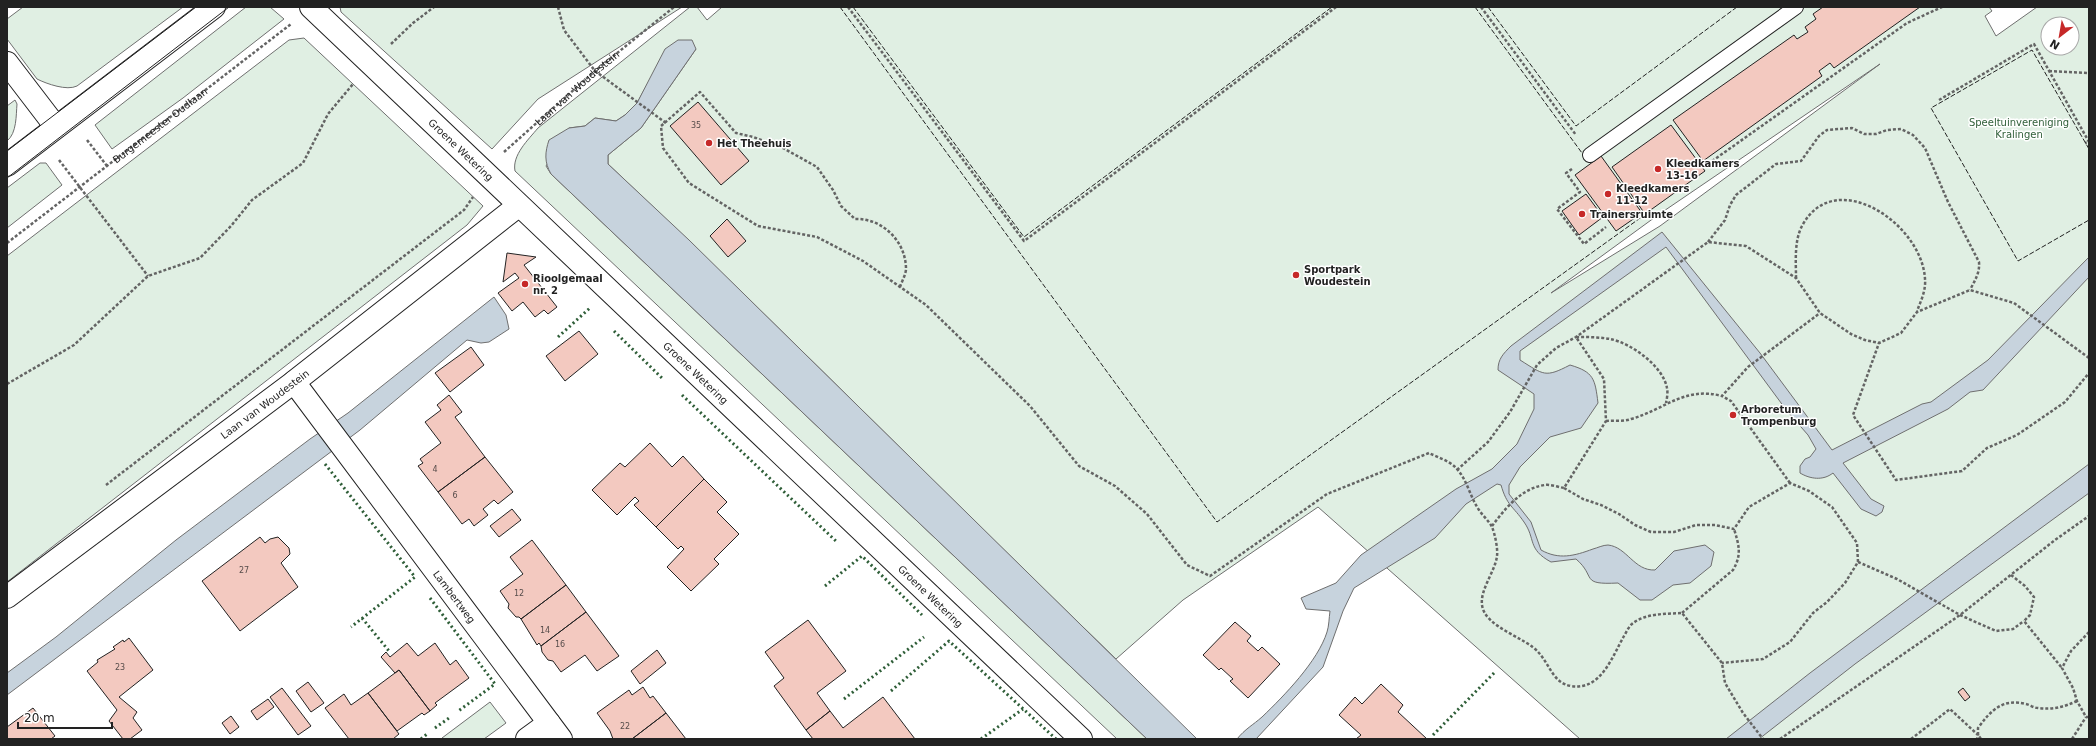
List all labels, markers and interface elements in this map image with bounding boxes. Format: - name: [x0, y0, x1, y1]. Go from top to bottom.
- north arrow: [2040, 16, 2080, 56]
- text: N: [2048, 36, 2062, 52]
- street label: Laan van Woudestein: [533, 48, 621, 127]
- street label: Burgemeester Oudlaan: [110, 85, 209, 165]
- street label: Groene Wetering: [427, 116, 496, 183]
- park label: Speeltuinvereniging Kralingen: [1969, 117, 2069, 140]
- house number: 35: [691, 121, 701, 130]
- marker: Het Theehuis: [704, 138, 714, 148]
- place label: Het Theehuis: [717, 138, 792, 149]
- place label: Kleedkamers 13-16: [1666, 158, 1739, 181]
- marker: Kleedkamers 13-16: [1653, 164, 1663, 174]
- place label: Kleedkamers 11-12: [1616, 183, 1689, 206]
- marker: Kleedkamers 11-12: [1603, 189, 1613, 199]
- marker: Trainersruimte: [1577, 209, 1587, 219]
- place label: Trainersruimte: [1590, 209, 1673, 220]
- place label: Sportpark Woudestein: [1304, 264, 1371, 287]
- marker: Sportpark Woudestein: [1291, 270, 1301, 280]
- place label: Rioolgemaal nr. 2: [533, 273, 603, 296]
- marker: Rioolgemaal nr. 2: [520, 279, 530, 289]
- street label: Groene Wetering: [661, 340, 730, 406]
- street label: Laan van Woudestein: [218, 367, 311, 441]
- place label: Arboretum Trompenburg: [1741, 404, 1816, 427]
- marker: Arboretum Trompenburg: [1728, 410, 1738, 420]
- house number: 4: [432, 465, 438, 474]
- house number: 6: [452, 491, 458, 500]
- street label: Groene Wetering: [896, 563, 965, 629]
- house number: 27: [239, 566, 249, 575]
- street label: Lambertweg: [431, 568, 478, 625]
- house number: 12: [514, 589, 524, 598]
- house number: 14: [540, 626, 550, 635]
- house number: 16: [555, 640, 565, 649]
- house number: 23: [115, 663, 125, 672]
- scale bar: [18, 704, 112, 730]
- text: 20 m: [24, 711, 55, 725]
- house number: 22: [620, 722, 630, 731]

